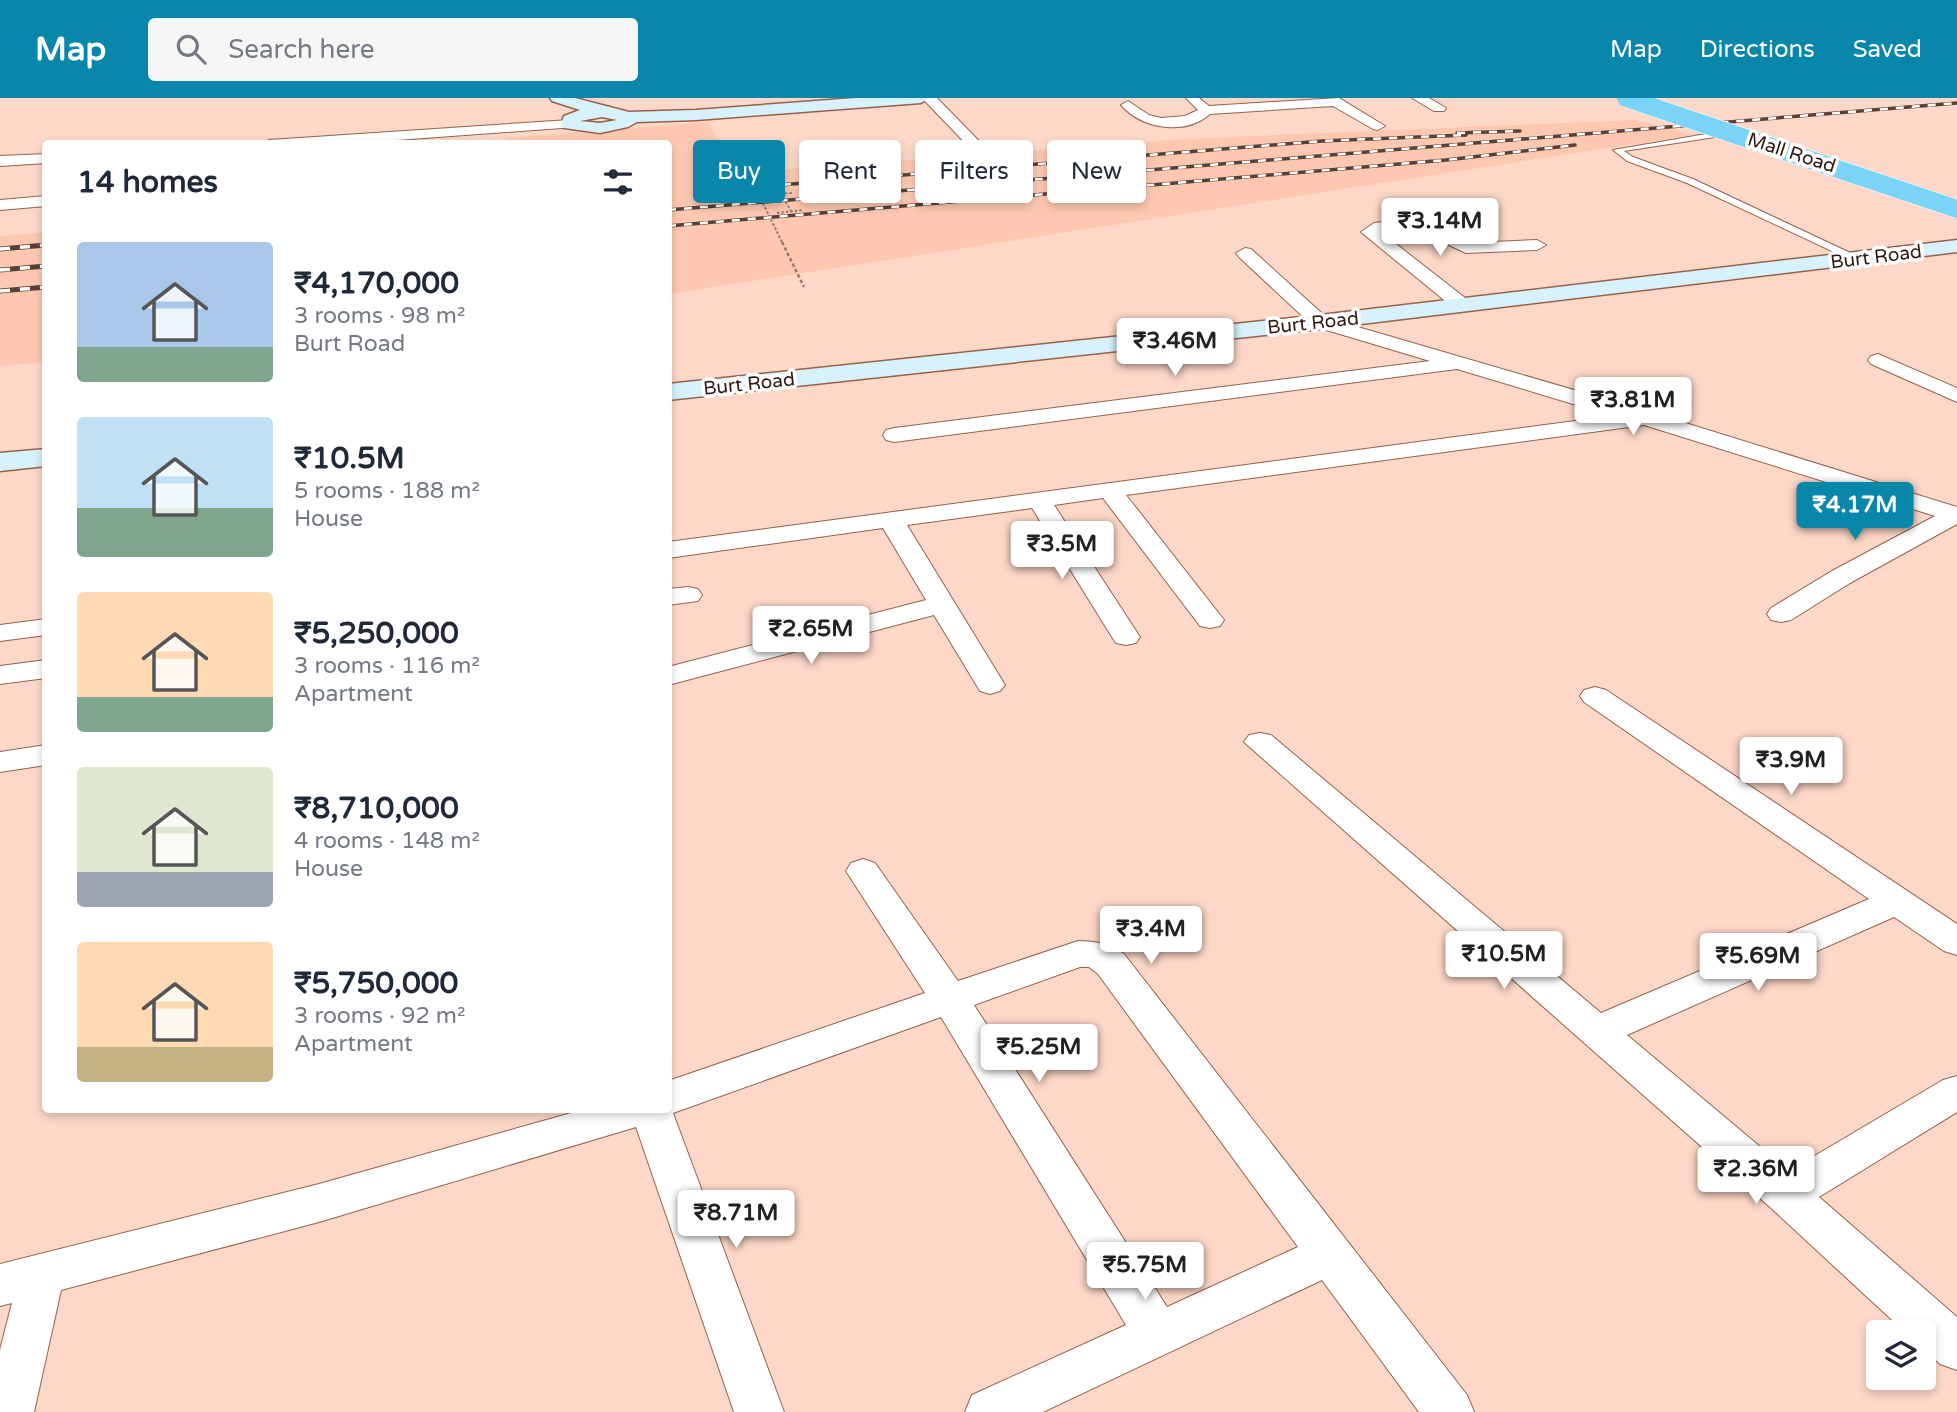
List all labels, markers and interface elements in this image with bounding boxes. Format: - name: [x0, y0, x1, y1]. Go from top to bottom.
- search box: [148, 18, 638, 81]
- text: Map: [35, 30, 106, 69]
- icon: search: [172, 30, 210, 68]
- text: Search here: [228, 34, 374, 65]
- text: Map: [1610, 35, 1662, 64]
- text: Directions: [1700, 35, 1815, 64]
- text: Saved: [1853, 35, 1922, 64]
- street label: Mall Road: [1745, 128, 1838, 178]
- chip: Buy: [693, 140, 785, 203]
- chip: Rent: [799, 140, 901, 203]
- chip: Filters: [915, 140, 1033, 203]
- chip: New: [1047, 140, 1146, 203]
- icon: filters: [599, 163, 637, 201]
- text: 14 homes: [77, 164, 218, 201]
- pin: ₹3.14M: [1383, 198, 1497, 258]
- text: ₹3.14M: [1398, 207, 1483, 235]
- street label: Burt Road: [1829, 240, 1923, 274]
- text: ₹4,170,000: [294, 265, 459, 302]
- icon: home: [133, 270, 217, 354]
- text: 3 rooms · 98 m²: [294, 302, 465, 330]
- street label: Burt Road: [1266, 307, 1360, 339]
- pin: ₹3.46M: [1118, 318, 1232, 378]
- text: ₹3.46M: [1133, 327, 1217, 355]
- text: Burt Road: [294, 330, 405, 358]
- street label: Burt Road: [702, 368, 796, 400]
- pin: ₹3.81M: [1576, 378, 1690, 437]
- text: ₹3.81M: [1591, 386, 1675, 414]
- text: ₹10.5M: [294, 440, 405, 477]
- icon: home: [133, 445, 217, 529]
- text: 5 rooms · 188 m²: [294, 477, 480, 505]
- pin: ₹4.17M: [1798, 482, 1912, 542]
- text: ₹4.17M: [1813, 491, 1898, 519]
- text: House: [294, 505, 363, 533]
- pin: ₹3.5M: [1013, 522, 1111, 581]
- text: ₹3.5M: [1027, 530, 1097, 558]
- pin: ₹2.65M: [754, 606, 868, 666]
- text: ₹5,250,000: [294, 615, 459, 652]
- text: ₹2.65M: [769, 615, 854, 643]
- icon: home: [133, 620, 217, 704]
- text: 3 rooms · 116 m²: [294, 652, 480, 680]
- text: Apartment: [294, 680, 413, 708]
- pin: ₹3.9M: [1742, 738, 1840, 797]
- text: ₹3.9M: [1756, 746, 1826, 774]
- text: ₹8,710,000: [294, 790, 459, 827]
- icon: home: [133, 795, 217, 879]
- text: 4 rooms · 148 m²: [294, 827, 480, 855]
- text: House: [294, 855, 363, 883]
- pin: ₹3.4M: [1102, 906, 1200, 966]
- text: ₹3.4M: [1116, 915, 1186, 943]
- pin: ₹10.5M: [1447, 932, 1561, 991]
- pin: ₹5.69M: [1701, 934, 1815, 993]
- text: ₹10.5M: [1462, 940, 1547, 968]
- text: ₹5.69M: [1716, 942, 1800, 970]
- text: ₹5,750,000: [294, 965, 458, 1002]
- icon: home: [133, 970, 217, 1054]
- text: 3 rooms · 92 m²: [294, 1002, 465, 1030]
- pin: ₹5.25M: [982, 1024, 1096, 1084]
- text: Apartment: [294, 1030, 413, 1058]
- text: ₹5.25M: [997, 1033, 1081, 1061]
- pin: ₹2.36M: [1699, 1146, 1813, 1206]
- text: ₹2.36M: [1714, 1155, 1799, 1183]
- pin: ₹8.71M: [679, 1190, 793, 1250]
- text: ₹8.71M: [694, 1199, 778, 1227]
- pin: ₹5.75M: [1088, 1242, 1202, 1302]
- text: ₹5.75M: [1103, 1251, 1187, 1279]
- map controls: [1866, 1320, 1936, 1390]
- button: layers: [1866, 1320, 1936, 1390]

